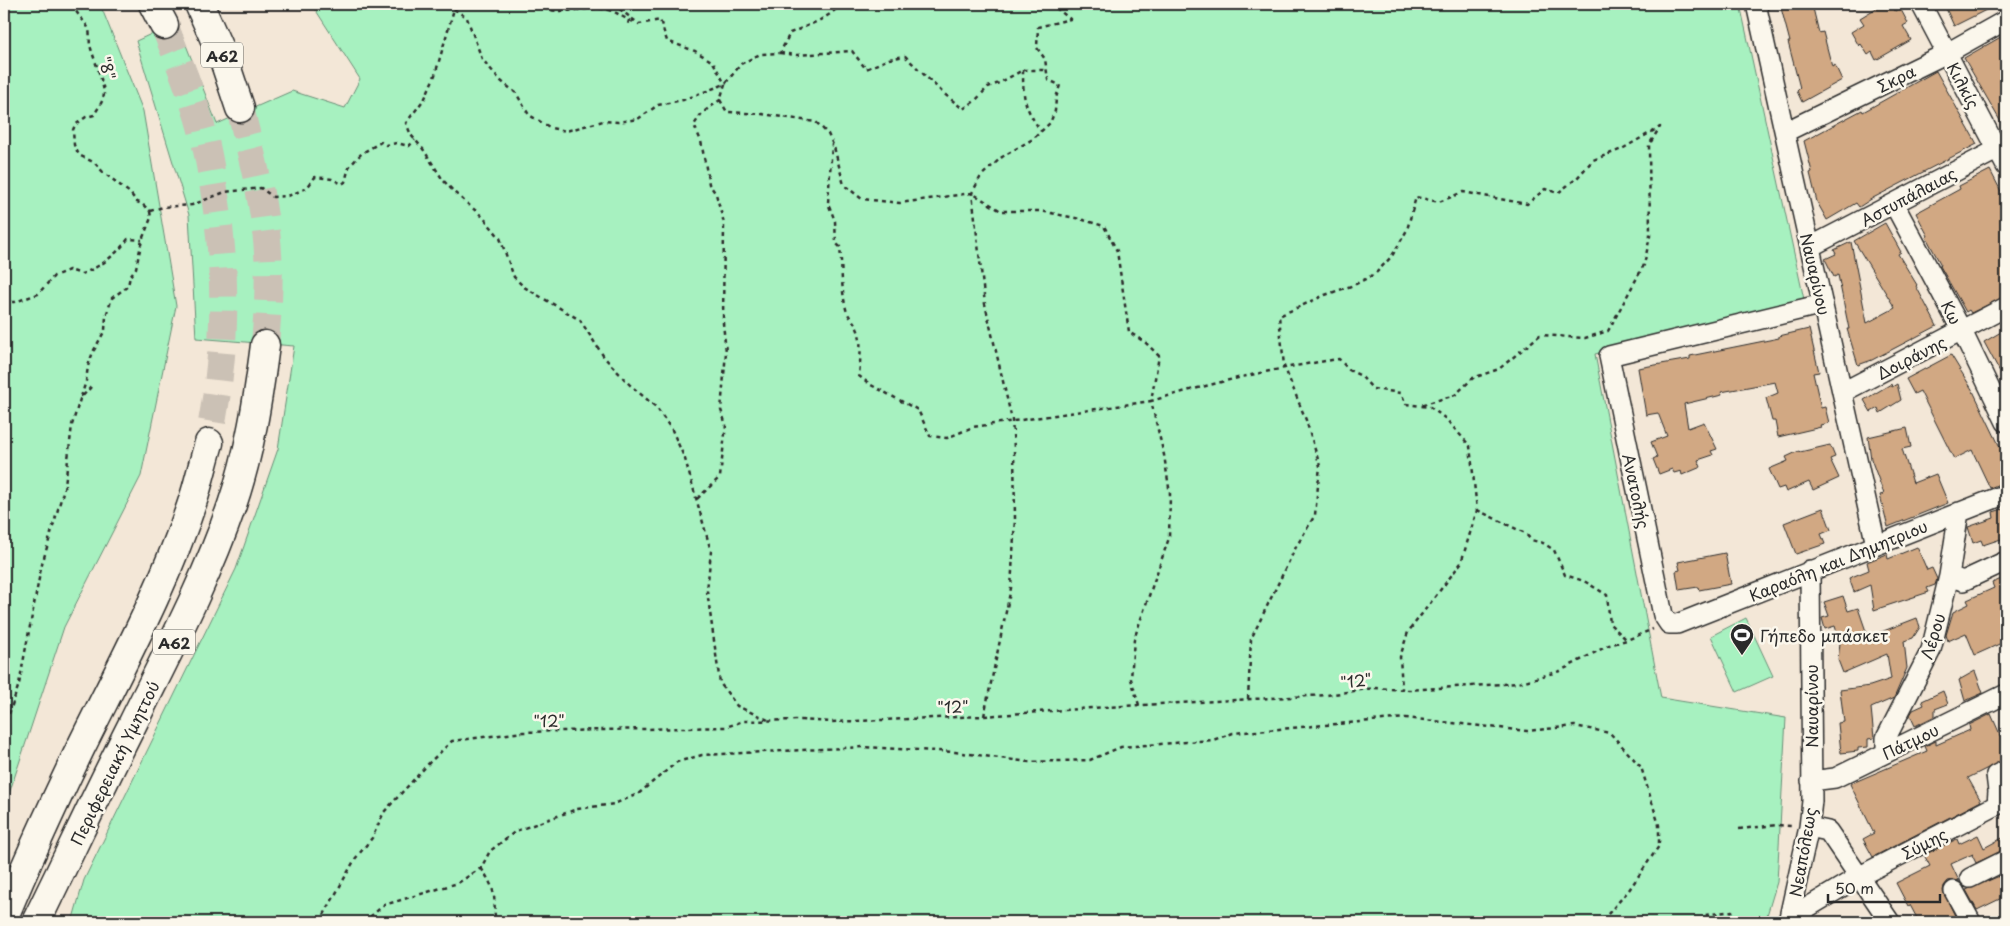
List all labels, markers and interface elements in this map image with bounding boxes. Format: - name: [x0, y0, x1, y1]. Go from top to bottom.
- road number: Α62: [201, 42, 243, 68]
- street label: "8": [93, 54, 123, 82]
- street label: Κιλκίς: [1942, 57, 1986, 113]
- street label: Σκρα: [1873, 58, 1920, 98]
- street label: Αστυπάλαιας: [1856, 161, 1960, 231]
- street label: Ναυαρίνου: [1795, 231, 1837, 317]
- street label: Κω: [1936, 296, 1968, 328]
- street label: Δοιράνης: [1872, 329, 1950, 385]
- street label: Ανατολής: [1617, 451, 1657, 531]
- street label: Καραόλη και Δημητριου: [1745, 513, 1931, 607]
- street label: Λέρου: [1914, 610, 1950, 662]
- sports icon: Γήπεδο μπάσκετ: [1729, 622, 1755, 656]
- place label: Γήπεδο μπάσκετ: [1760, 623, 1889, 647]
- road number: Α62: [153, 630, 195, 654]
- street label: Ναυαρίνου: [1799, 664, 1823, 748]
- street label: "12": [1339, 666, 1373, 694]
- street label: Περιφερειακή Υμηττού: [64, 676, 164, 850]
- street label: "12": [937, 693, 969, 719]
- street label: "12": [533, 708, 565, 732]
- street label: Πάτμου: [1878, 717, 1942, 765]
- street label: Νεαπόλεως: [1782, 805, 1822, 899]
- street label: Σύμης: [1897, 821, 1951, 865]
- scale bar: [1828, 871, 1940, 903]
- text: 50 m: [1835, 876, 1874, 899]

